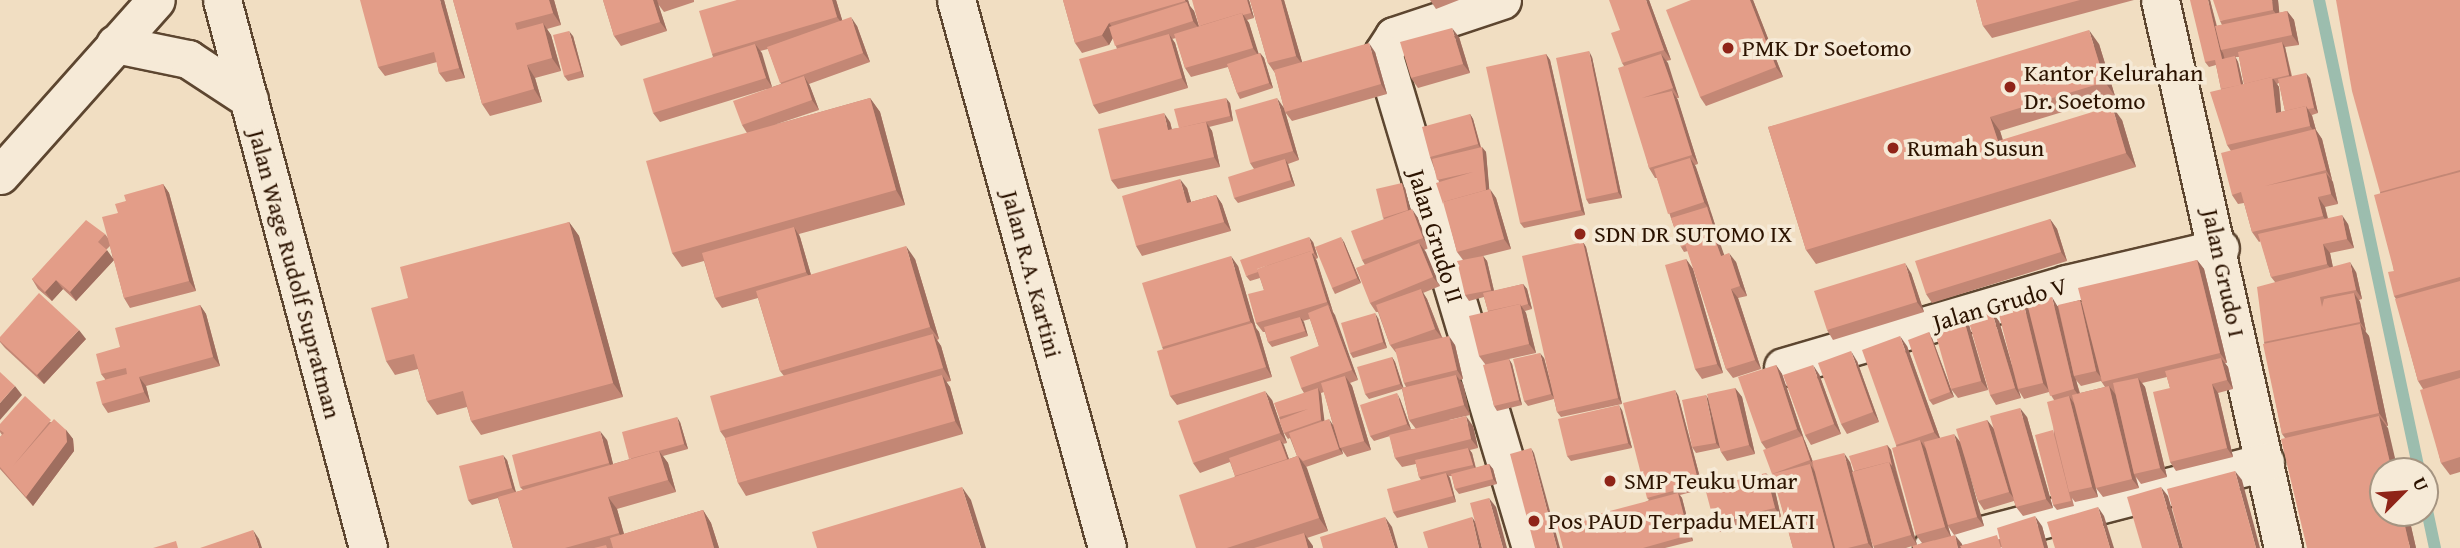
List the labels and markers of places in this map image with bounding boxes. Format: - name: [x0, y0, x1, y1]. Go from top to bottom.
- place label: PMK Dr Soetomo: [1742, 34, 1912, 62]
- marker: PMK Dr Soetomo: [1720, 40, 1736, 56]
- place label: Kantor Kelurahan Dr. Soetomo: [2024, 59, 2203, 115]
- marker: Kantor Kelurahan Dr. Soetomo: [2002, 79, 2018, 95]
- place label: Rumah Susun: [1907, 134, 2044, 162]
- marker: Rumah Susun: [1885, 140, 1901, 156]
- place label: SDN DR SUTOMO IX: [1594, 220, 1792, 248]
- marker: SDN DR SUTOMO IX: [1572, 226, 1588, 242]
- place label: SMP Teuku Umar: [1624, 467, 1797, 495]
- marker: SMP Teuku Umar: [1602, 473, 1618, 489]
- place label: Pos PAUD Terpadu MELATI: [1548, 507, 1816, 535]
- marker: Pos PAUD Terpadu MELATI: [1526, 513, 1542, 529]

